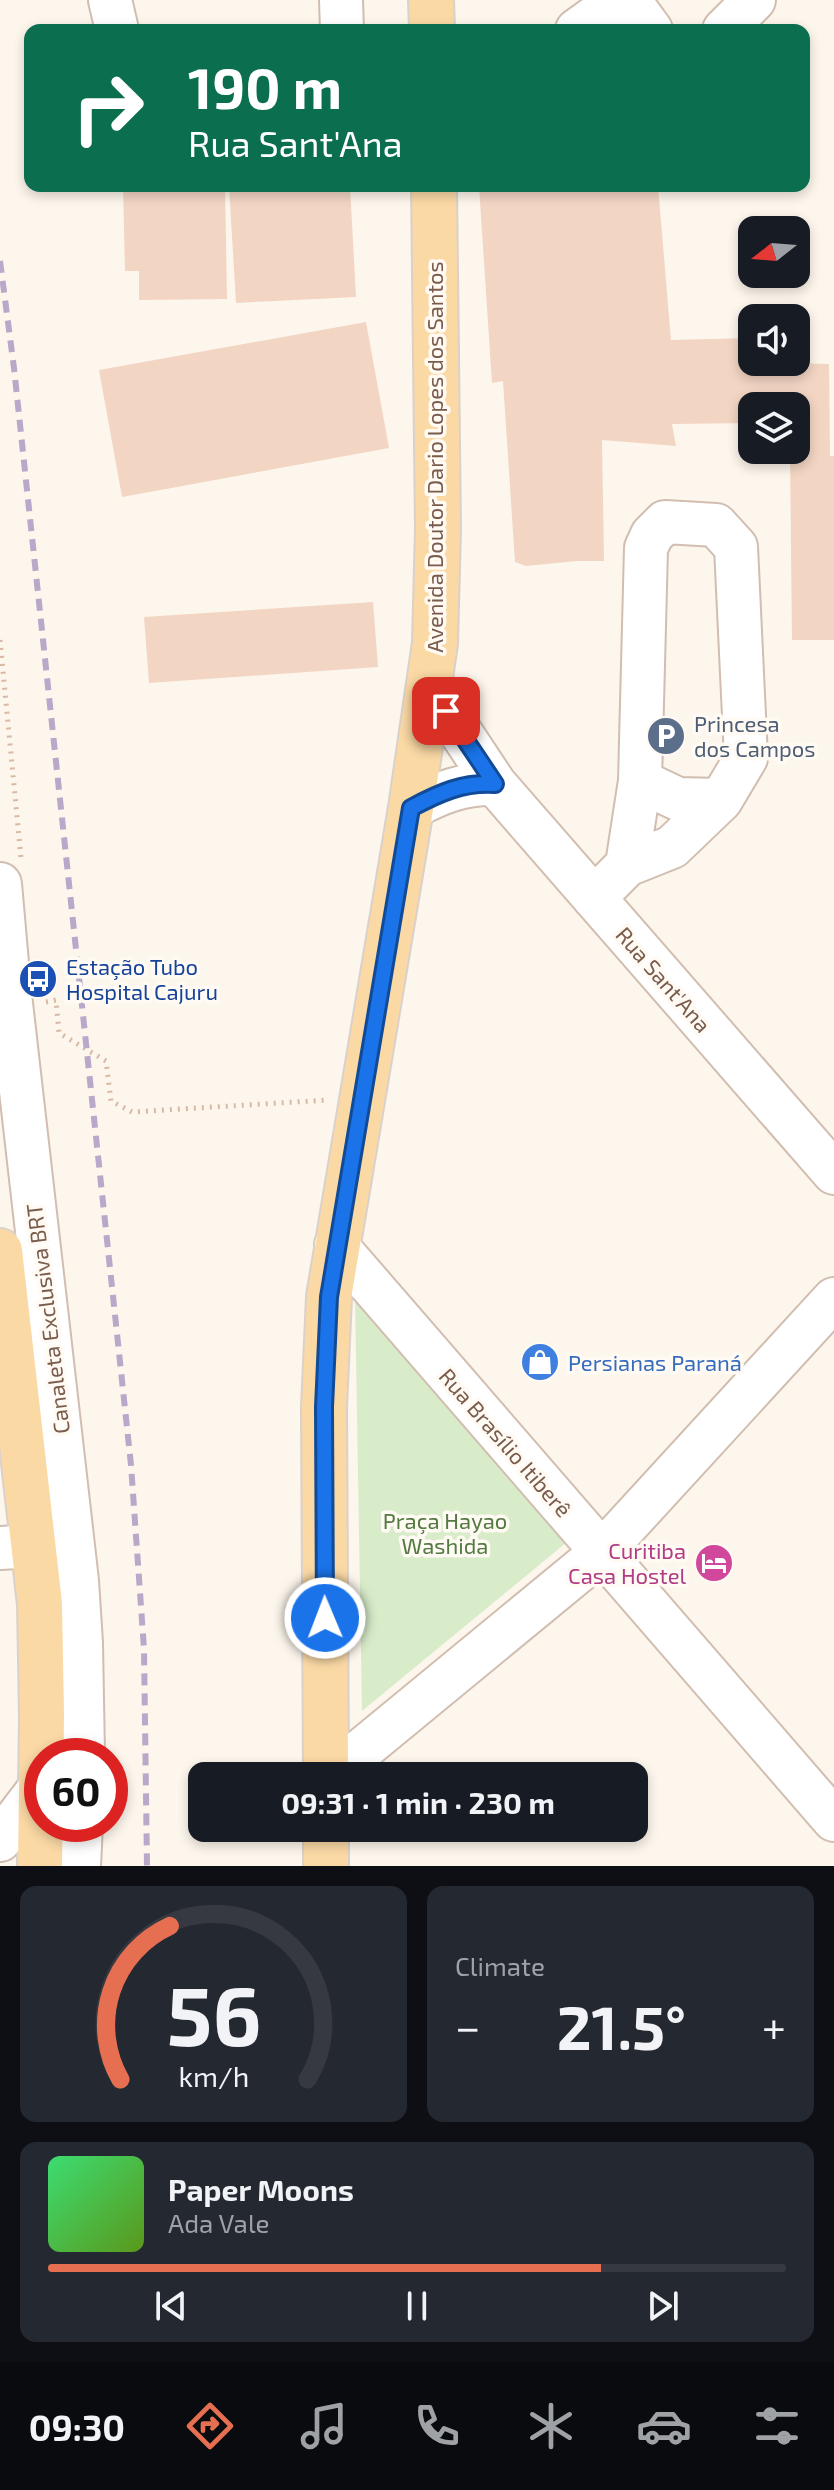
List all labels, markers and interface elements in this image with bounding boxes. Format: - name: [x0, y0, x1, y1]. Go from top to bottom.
- text: 190 m: [188, 53, 342, 120]
- icon: right: [56, 56, 160, 160]
- text: Rua Sant'Ana: [188, 121, 402, 164]
- north arrow: [738, 216, 810, 288]
- map controls: [738, 216, 810, 464]
- street label: Avenida Doutor Dario Lopes dos Santos: [421, 261, 447, 653]
- button: sound: [738, 304, 810, 376]
- button: layers: [738, 392, 810, 464]
- pin: [412, 677, 480, 745]
- icon: arrive: [424, 689, 468, 733]
- place label: Princesa dos Campos: [694, 710, 816, 761]
- parking icon: Princesa dos Campos: [645, 715, 687, 757]
- street label: Rua Sant'Ana: [611, 921, 717, 1037]
- place label: Estação Tubo Hospital Cajuru: [66, 953, 218, 1005]
- bus stop icon: Estação Tubo Hospital Cajuru: [17, 958, 59, 1000]
- street label: Canaleta Exclusiva BRT: [20, 1202, 74, 1436]
- shop icon: Persianas Paraná: [519, 1341, 561, 1383]
- place label: Persianas Paraná: [568, 1349, 742, 1375]
- street label: Rua Brasílio Itiberê: [435, 1363, 577, 1521]
- park label: Praça Hayao Washida: [383, 1507, 507, 1558]
- place label: Curitiba Casa Hostel: [568, 1537, 686, 1588]
- hotel icon: Curitiba Casa Hostel: [693, 1542, 735, 1584]
- position arrow: [283, 1576, 367, 1660]
- speed limit sign: 60: [24, 1738, 128, 1842]
- text: 09:31 · 1 min · 230 m: [281, 1784, 555, 1820]
- text: Climate: [455, 1950, 545, 1981]
- text: 56: [166, 1963, 261, 2063]
- text: 21.5°: [557, 1990, 686, 2062]
- text: −: [455, 1999, 481, 2052]
- text: +: [762, 1999, 786, 2052]
- text: km/h: [178, 2058, 249, 2093]
- text: Paper Moons: [168, 2171, 354, 2207]
- text: Ada Vale: [168, 2207, 270, 2238]
- icon: previous: [149, 2284, 193, 2328]
- icon: pause: [395, 2284, 439, 2328]
- icon: next: [641, 2284, 685, 2328]
- icon: directions: [182, 2398, 238, 2454]
- icon: music: [296, 2398, 352, 2454]
- icon: phone: [409, 2398, 465, 2454]
- icon: climate: [523, 2398, 579, 2454]
- icon: car: [636, 2398, 692, 2454]
- icon: filters: [749, 2398, 805, 2454]
- text: 09:30: [29, 2405, 125, 2448]

